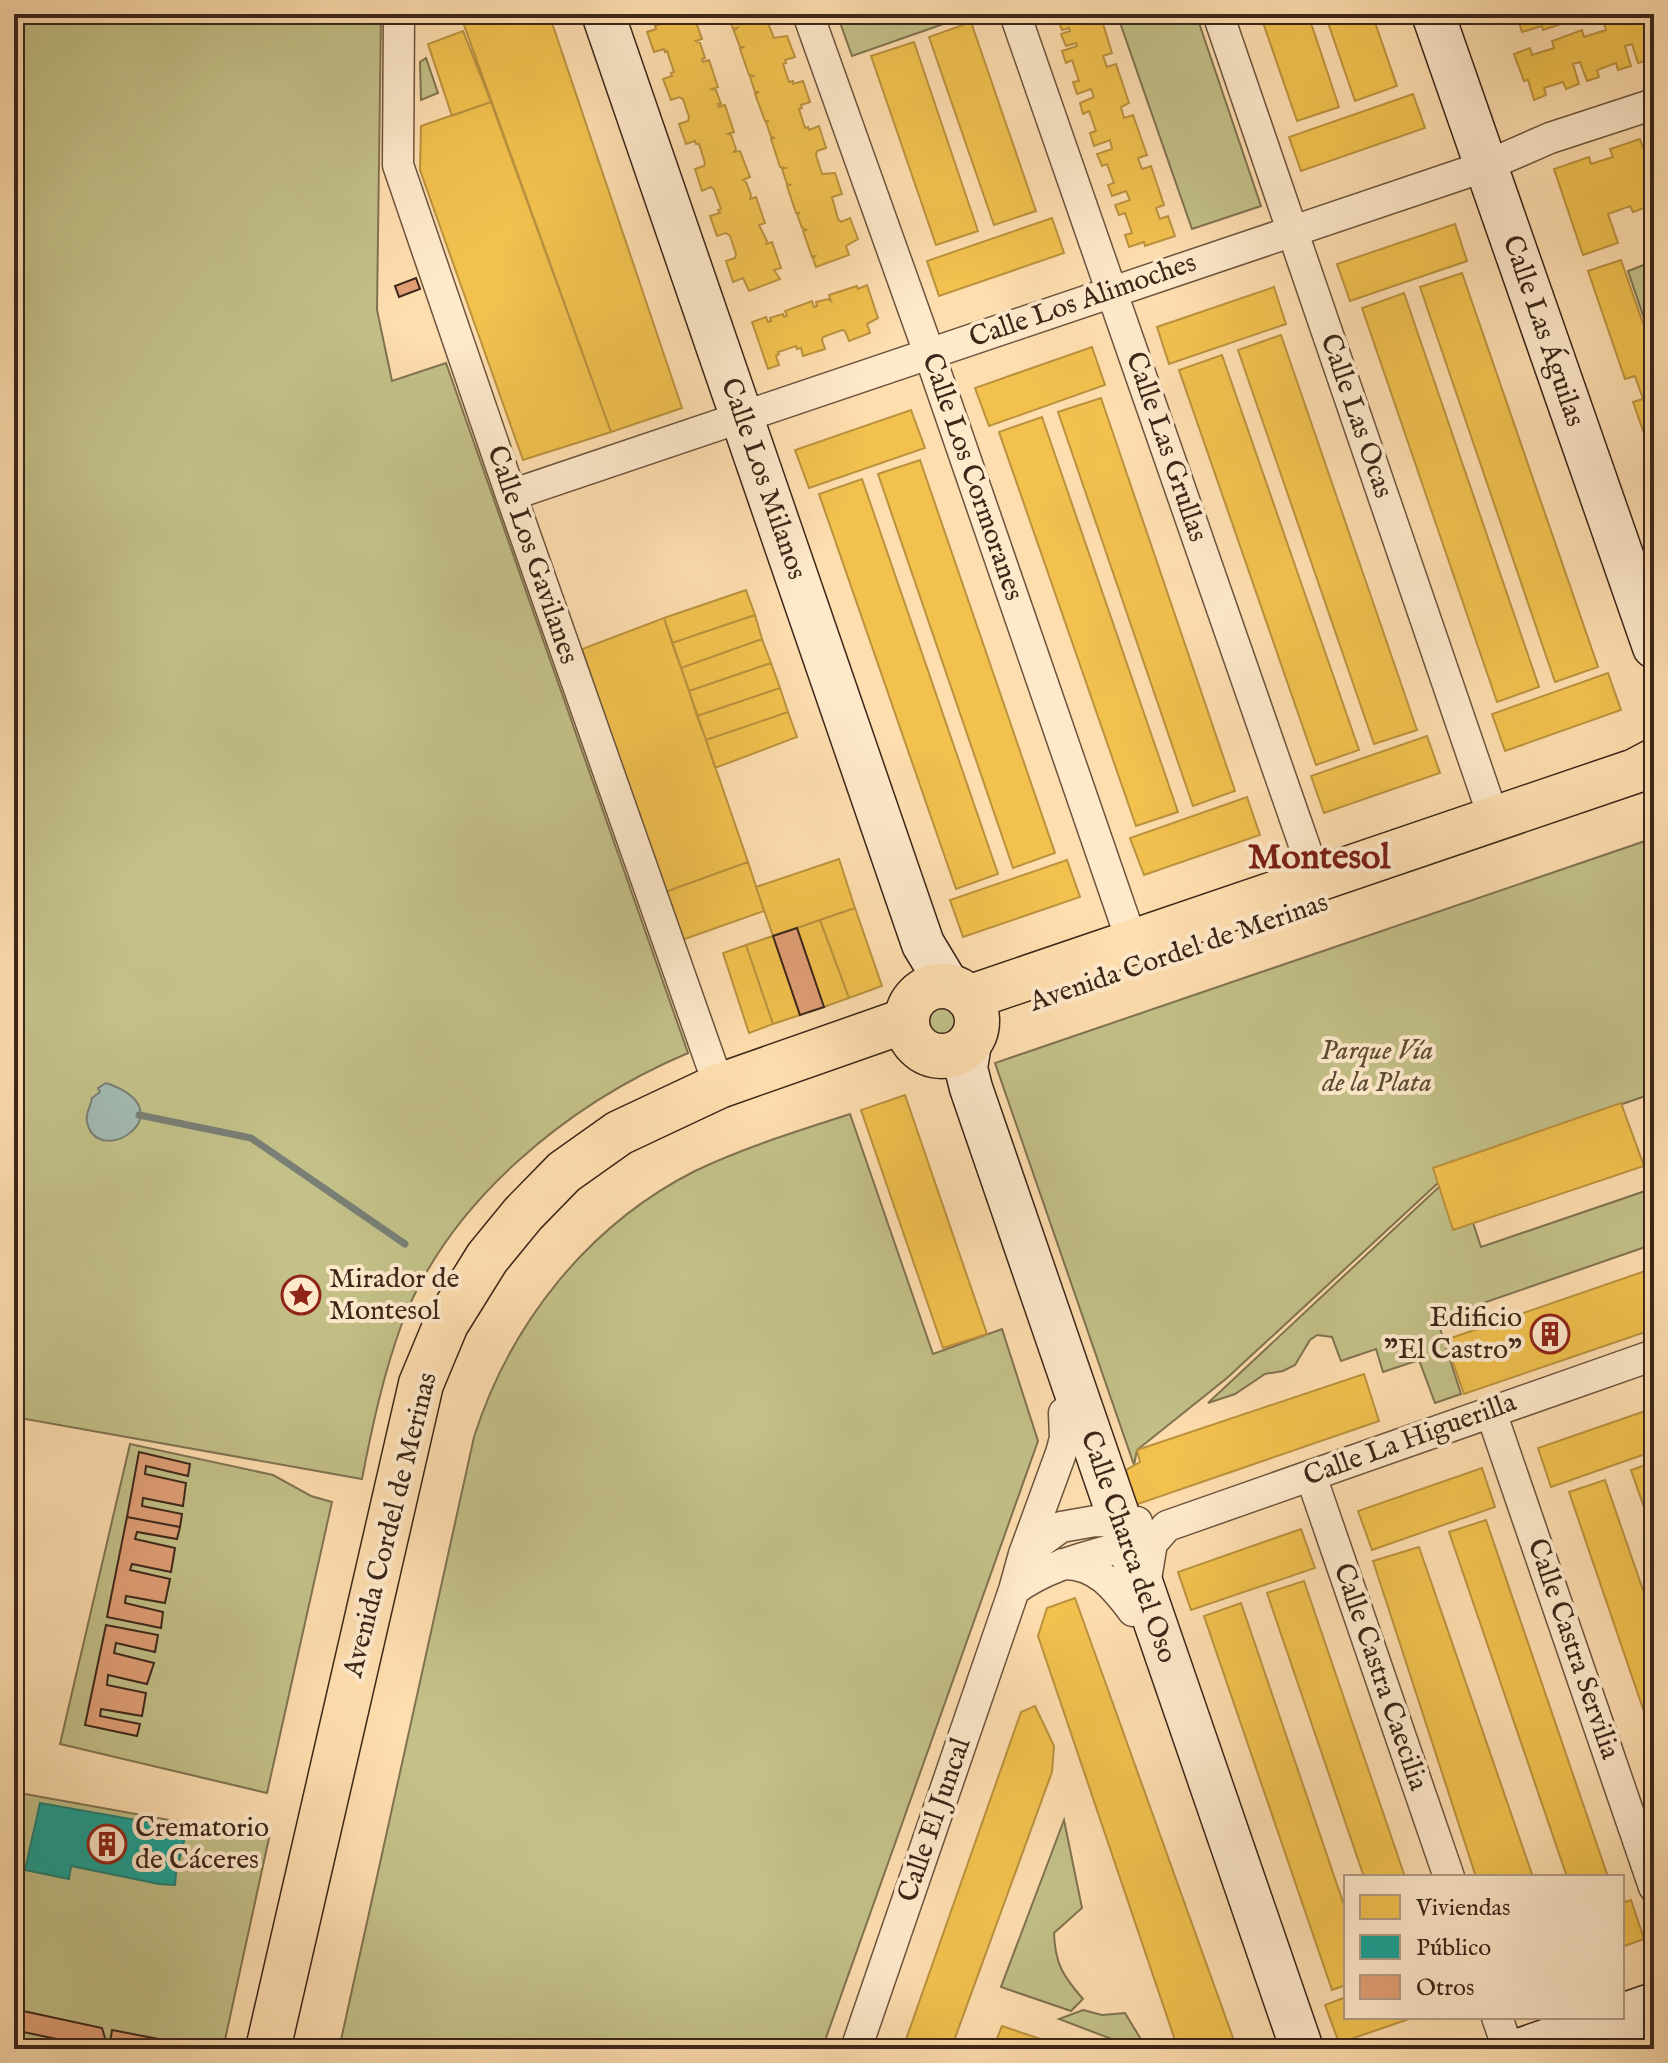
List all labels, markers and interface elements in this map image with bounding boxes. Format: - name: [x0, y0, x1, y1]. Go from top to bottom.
- street label: Calle Las Águilas: [1494, 230, 1593, 431]
- street label: Calle Los Alimoches: [965, 246, 1201, 356]
- street label: Calle Las Ocas: [1312, 329, 1400, 503]
- street label: Calle Las Grullas: [1117, 347, 1215, 547]
- street label: Calle Los Cormoranes: [913, 349, 1031, 605]
- street label: Calle Los Milanos: [712, 374, 814, 584]
- street label: Calle Los Gavilanes: [478, 441, 586, 669]
- district label: Montesol: [1248, 835, 1391, 881]
- street label: Avenida Cordel de Merinas: [1024, 885, 1333, 1021]
- park label: Parque Vía de la Plata: [1321, 1034, 1433, 1101]
- place label: Mirador de Montesol: [329, 1262, 459, 1329]
- place icon: Mirador de Montesol: [280, 1274, 322, 1316]
- place label: Edificio "El Castro": [1384, 1301, 1522, 1368]
- building icon: Edificio "El Castro": [1529, 1313, 1571, 1355]
- street label: Avenida Cordel de Merinas: [336, 1369, 446, 1682]
- street label: Calle La Higuerilla: [1299, 1385, 1522, 1495]
- street label: Calle Charca del Oso: [1072, 1426, 1184, 1668]
- street label: Calle Castra Servilia: [1519, 1534, 1627, 1765]
- street label: Calle Castra Caecilia: [1325, 1559, 1436, 1796]
- street label: Calle El Juncal: [891, 1733, 980, 1907]
- place label: Crematorio de Cáceres: [135, 1811, 269, 1878]
- building icon: Crematorio de Cáceres: [86, 1823, 128, 1865]
- legend: [1344, 1875, 1624, 2019]
- text: Viviendas: [1415, 1893, 1510, 1924]
- text: Público: [1416, 1933, 1491, 1964]
- text: Otros: [1416, 1973, 1474, 2004]

